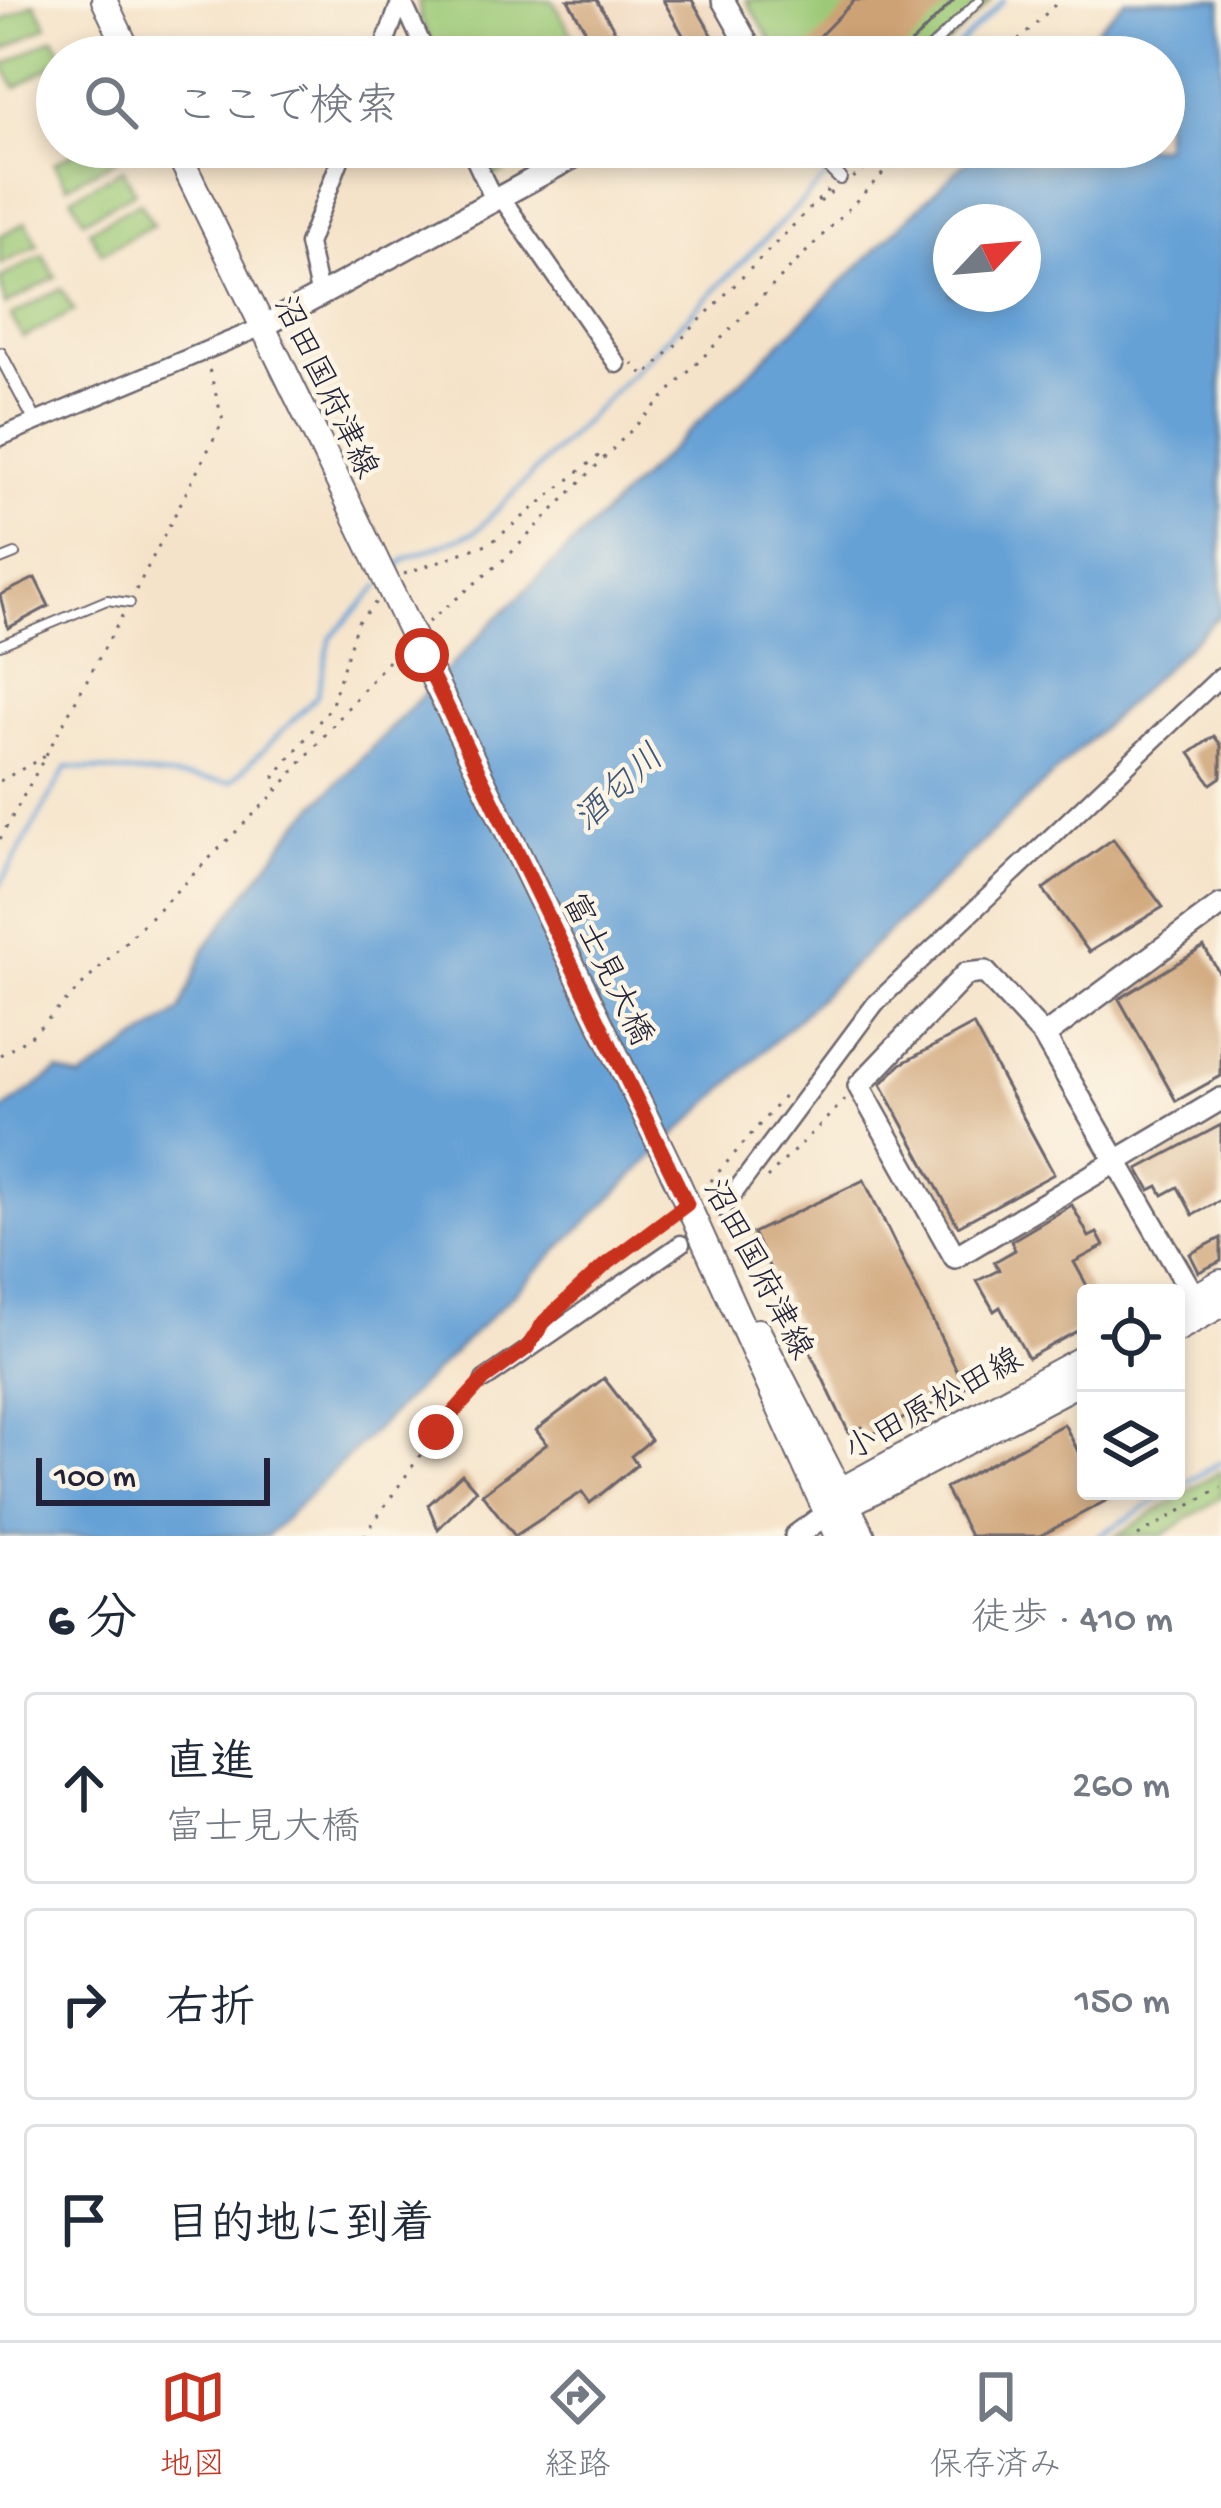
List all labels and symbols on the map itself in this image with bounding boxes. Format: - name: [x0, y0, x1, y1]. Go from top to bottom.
- north arrow: [933, 204, 1041, 312]
- street label: 沼田国府津線: [262, 290, 385, 486]
- route start: [395, 628, 449, 682]
- water label: 酒匂川: [566, 737, 676, 843]
- street label: 富士見大橋: [551, 887, 660, 1053]
- street label: 沼田国府津線: [691, 1174, 820, 1367]
- street label: 小田原松田線: [838, 1341, 1031, 1472]
- route end: [409, 1405, 463, 1459]
- scale bar: [36, 1452, 270, 1505]

